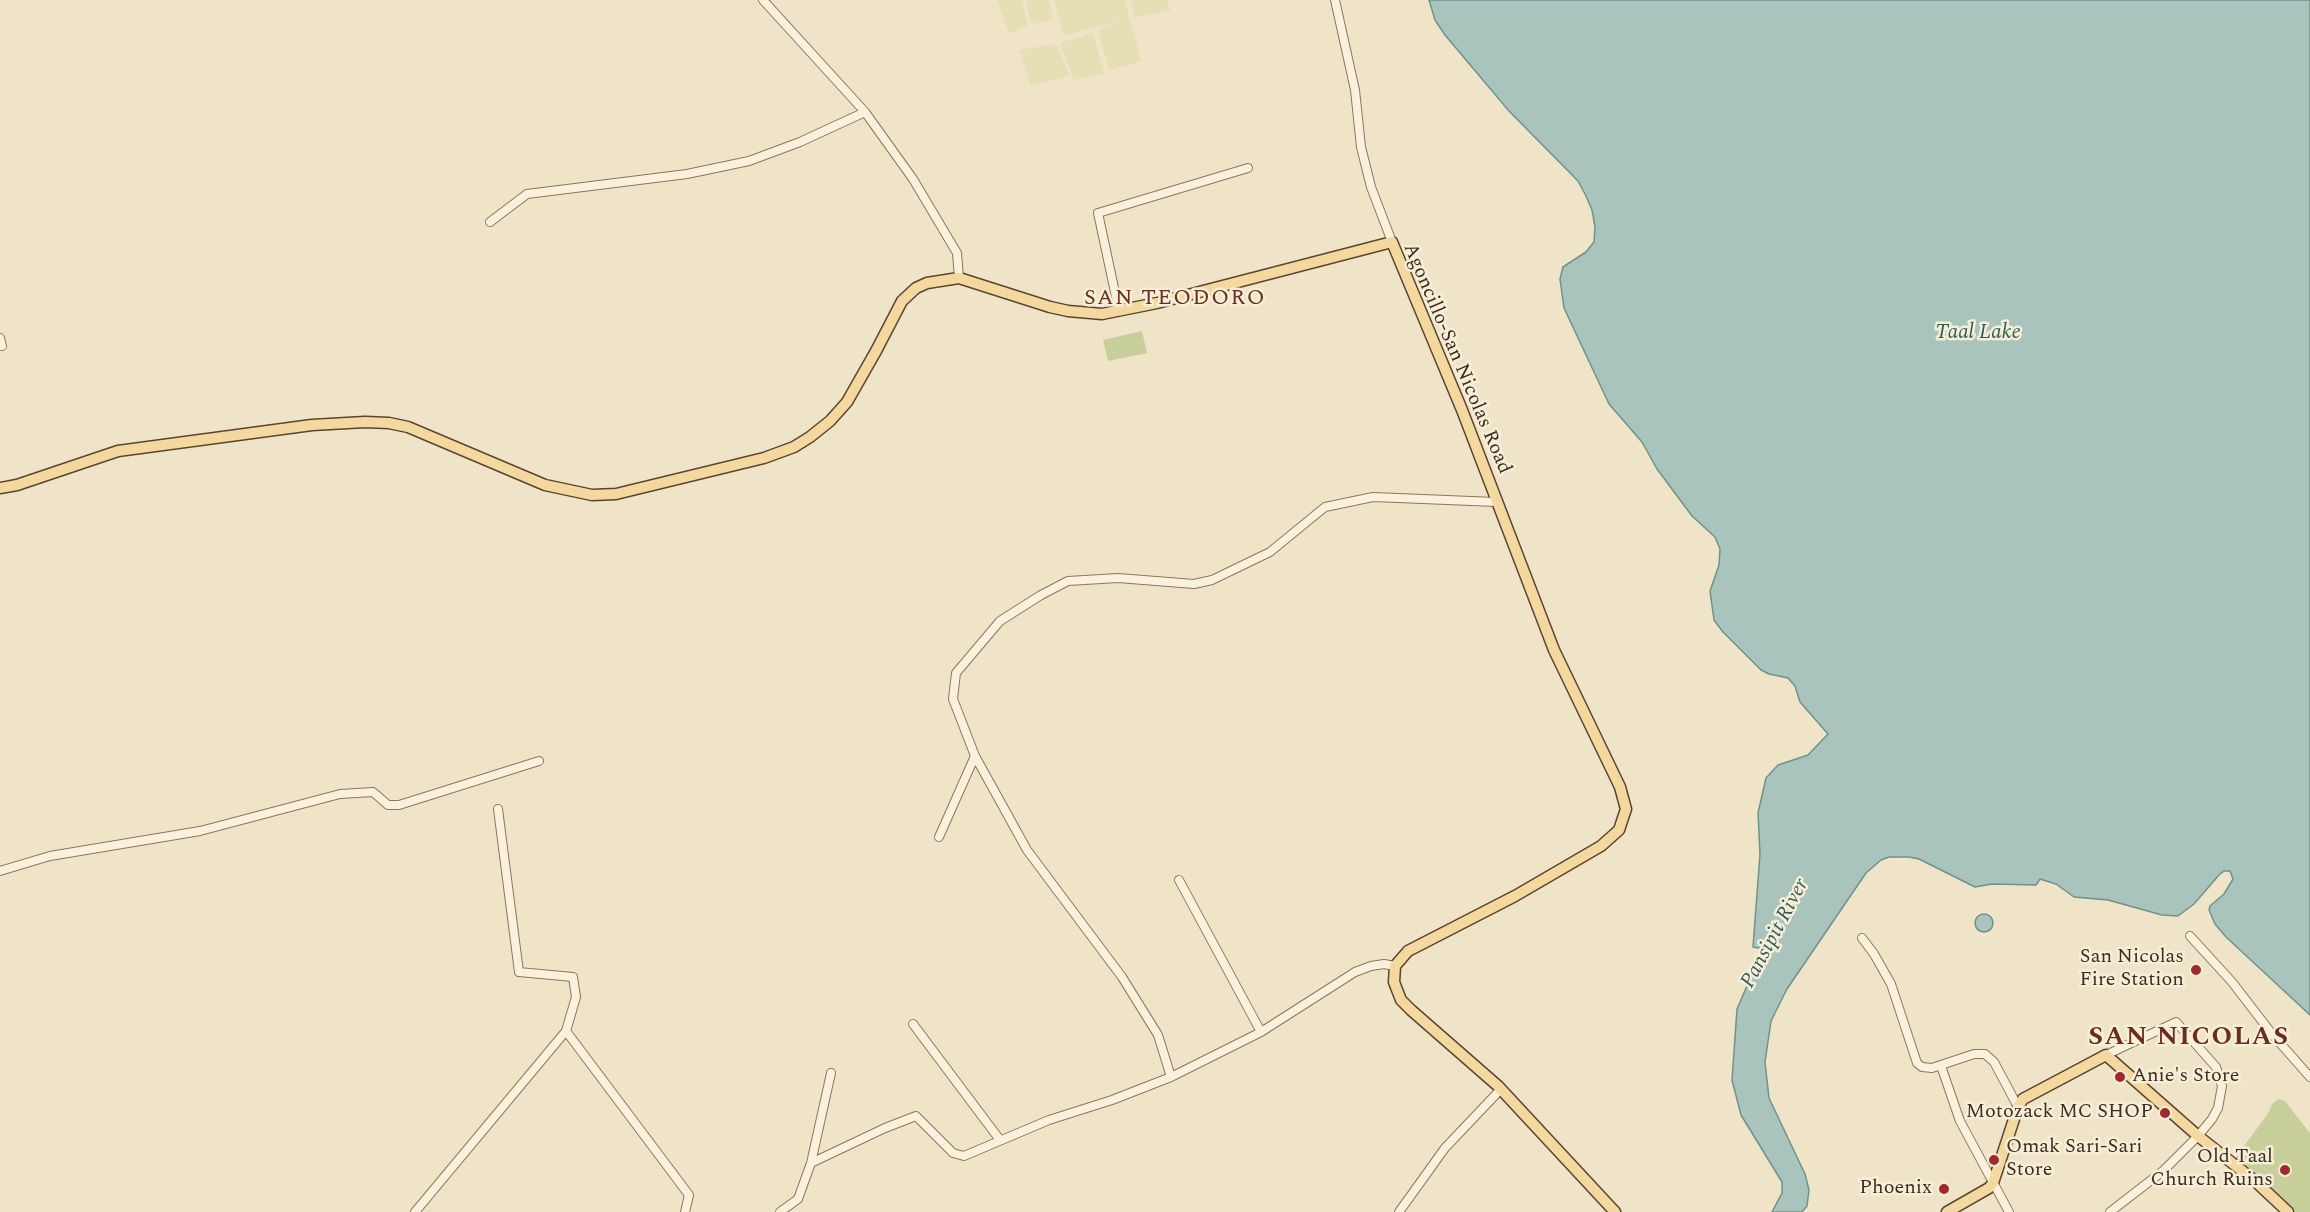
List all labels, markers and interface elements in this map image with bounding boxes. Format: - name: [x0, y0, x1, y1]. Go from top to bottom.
- street label: Agoncillo-San Nicolas Road: [1396, 240, 1516, 478]
- district label: SAN TEODORO: [1084, 287, 1266, 313]
- water label: Taal Lake: [1935, 321, 2021, 347]
- water label: Pansipit River: [1737, 875, 1815, 993]
- place label: San Nicolas Fire Station: [2080, 946, 2184, 993]
- marker: San Nicolas Fire Station: [2189, 963, 2203, 977]
- district label: SAN NICOLAS: [2088, 1023, 2290, 1055]
- place label: Anie's Store: [2132, 1065, 2239, 1089]
- marker: Anie's Store: [2113, 1070, 2127, 1084]
- place label: Motozack MC SHOP: [1966, 1101, 2153, 1125]
- marker: Motozack MC SHOP: [2158, 1106, 2172, 1120]
- place label: Omak Sari-Sari Store: [2006, 1136, 2143, 1183]
- place label: Old Taal Church Ruins: [2150, 1146, 2273, 1193]
- marker: Omak Sari-Sari Store: [1987, 1153, 2001, 1167]
- marker: Old Taal Church Ruins: [2278, 1163, 2292, 1177]
- place label: Phoenix: [1859, 1177, 1932, 1201]
- marker: Phoenix: [1937, 1182, 1951, 1196]

